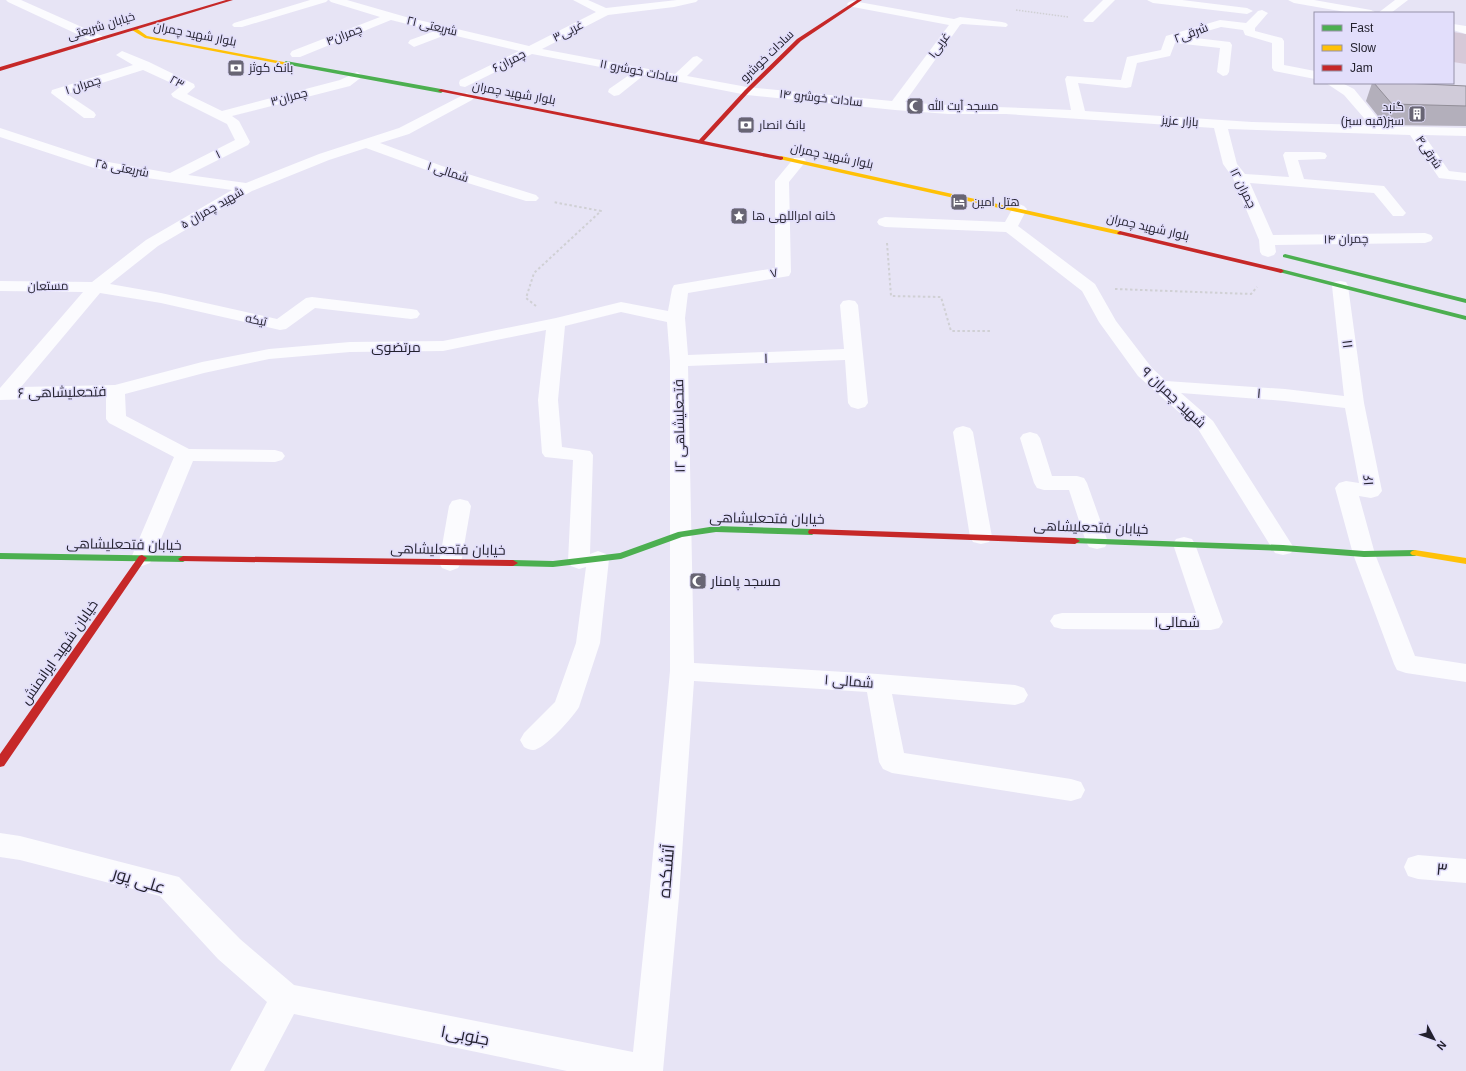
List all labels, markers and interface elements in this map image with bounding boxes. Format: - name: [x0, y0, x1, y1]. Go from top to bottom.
- street label: خیابان شریعتی: [65, 9, 137, 43]
- legend: [1314, 12, 1454, 84]
- street label: شریعتی ۲۱: [405, 13, 459, 39]
- street label: غربی۳: [550, 17, 586, 45]
- street label: بلوار شهید چمران: [152, 19, 238, 51]
- street label: شرقی۲: [1172, 20, 1210, 46]
- text: Fast: [1350, 21, 1374, 35]
- street label: چمران۴: [324, 22, 365, 50]
- street label: سادات خوشرو: [737, 27, 797, 85]
- street label: غربی۱: [925, 29, 953, 61]
- text: Slow: [1350, 41, 1376, 55]
- street label: چمران۶: [490, 47, 529, 77]
- street label: سادات خوشرو ۱۱: [599, 57, 679, 85]
- bank icon: بانک کوثز: [226, 58, 246, 78]
- place label: بانک کوثز: [248, 61, 293, 75]
- text: Jam: [1350, 61, 1373, 75]
- street label: ۲۳: [167, 72, 187, 92]
- street label: چمران ۱: [63, 73, 103, 99]
- street label: بلوار شهید چمران: [471, 79, 557, 109]
- street label: چمران۳: [269, 85, 310, 111]
- street label: سادات خوشرو ۱۴: [779, 87, 863, 109]
- mosque icon: مسجد آیت الله: [905, 96, 925, 116]
- place label: مسجد آیت الله: [928, 98, 998, 113]
- place label: گنبد سبز(قبه سبز): [1341, 100, 1404, 128]
- building icon: گنبد سبز(قبه سبز): [1407, 104, 1427, 124]
- street label: بازار عزیز: [1160, 113, 1199, 129]
- bank icon: بانک انصار: [736, 115, 756, 135]
- place label: بانک انصار: [758, 118, 805, 132]
- street label: شرقی۴: [1413, 133, 1445, 171]
- street label: بلوار شهید چمران: [789, 140, 875, 174]
- street label: ۱: [213, 147, 223, 161]
- street label: شریعتی ۲۵: [94, 156, 150, 180]
- street label: شمالی ۱: [426, 159, 470, 185]
- street label: چمران ۱۲: [1225, 166, 1259, 211]
- street label: شهید چمران ۵: [178, 184, 247, 233]
- hotel icon: هتل امین: [949, 192, 969, 212]
- place label: هتل امین: [972, 195, 1020, 209]
- place icon: خانه امراللهی ها: [729, 206, 749, 226]
- place label: خانه امراللهی ها: [752, 209, 835, 223]
- street label: بلوار شهید چمران: [1105, 211, 1191, 245]
- street label: چمران ۱۴: [1324, 232, 1368, 248]
- street label: ۷: [769, 265, 780, 281]
- street label: مستعان: [28, 279, 68, 293]
- street label: تیکه: [244, 311, 269, 329]
- street label: مرتضوی: [371, 339, 421, 355]
- street label: ۱۱: [1339, 339, 1355, 349]
- street label: ۱: [764, 350, 768, 366]
- street label: شهید چمران ۹: [1137, 363, 1209, 432]
- street label: فتحعلیشاهی ۱۲: [670, 379, 688, 473]
- street label: فتحعلیشاهی ۶: [18, 383, 106, 401]
- street label: ۱: [1256, 385, 1262, 401]
- street label: ۱۶: [1360, 474, 1376, 486]
- street label: خیابان فتحعلیشاهی: [709, 509, 825, 527]
- street label: خیابان فتحعلیشاهی: [1033, 517, 1149, 537]
- street label: خیابان فتحعلیشاهی: [66, 535, 182, 553]
- street label: خیابان فتحعلیشاهی: [390, 540, 506, 558]
- mosque icon: مسجد پامنار: [688, 571, 708, 591]
- place label: مسجد پامنار: [710, 573, 781, 591]
- street label: خیابان شهید ایرانمنش: [17, 597, 101, 707]
- street label: شمالی۱: [1154, 614, 1200, 630]
- street label: ۱ شمالی: [824, 671, 874, 691]
- street label: آتشکده: [655, 843, 678, 899]
- street label: ۳: [1435, 860, 1449, 879]
- street label: علی پور: [109, 863, 167, 899]
- north arrow: [1414, 1019, 1454, 1059]
- street label: جنوبی۱: [439, 1021, 491, 1050]
- text: N: [1434, 1039, 1449, 1053]

